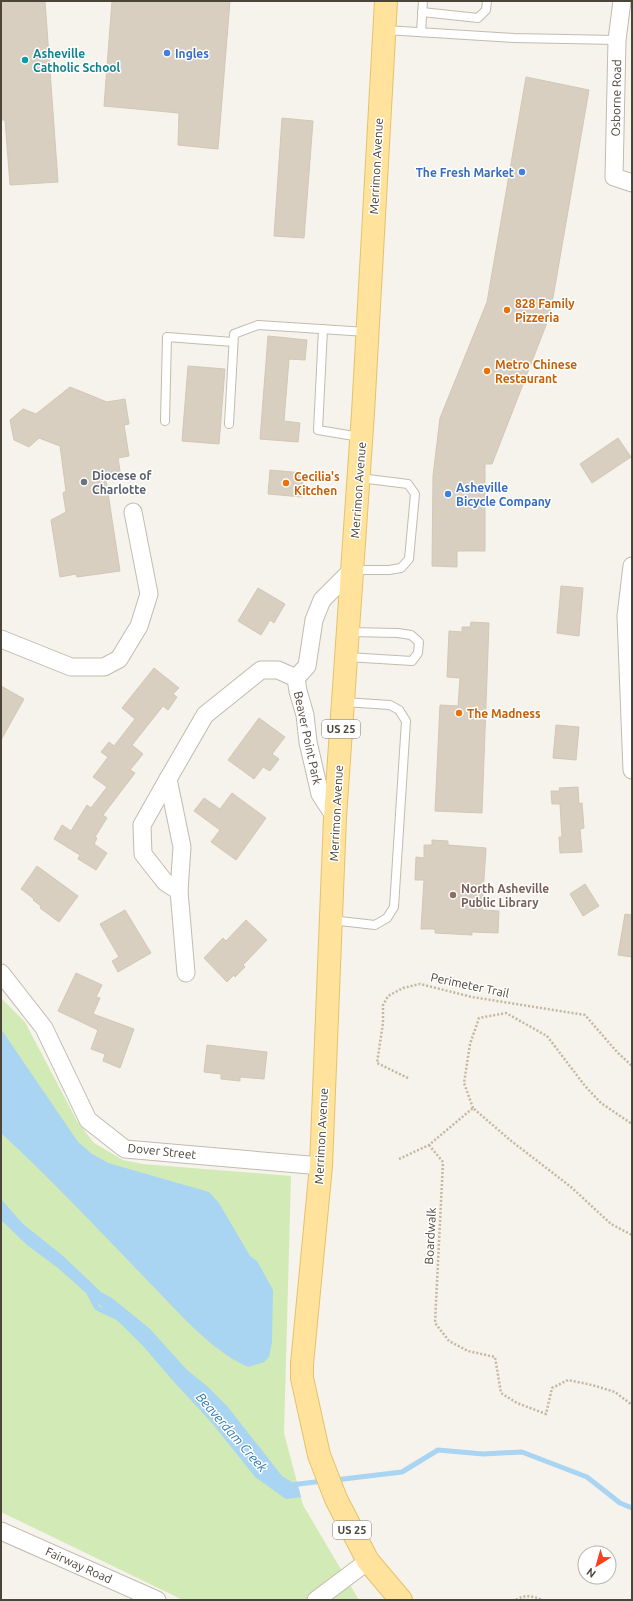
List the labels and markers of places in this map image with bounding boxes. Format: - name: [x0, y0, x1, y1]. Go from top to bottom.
- place label: Asheville Catholic School: [33, 47, 121, 74]
- place label: Ingles: [175, 47, 209, 60]
- marker: Ingles: [162, 48, 172, 58]
- marker: Asheville Catholic School: [20, 55, 30, 65]
- place label: The Fresh Market: [416, 166, 514, 179]
- marker: The Fresh Market: [517, 167, 527, 177]
- place label: 828 Family Pizzeria: [515, 297, 575, 324]
- marker: 828 Family Pizzeria: [502, 305, 512, 315]
- place label: Metro Chinese Restaurant: [495, 358, 577, 385]
- marker: Metro Chinese Restaurant: [482, 366, 492, 376]
- place label: Diocese of Charlotte: [92, 469, 153, 496]
- place label: Cecilia's Kitchen: [294, 470, 340, 497]
- marker: Diocese of Charlotte: [79, 477, 89, 487]
- marker: Cecilia's Kitchen: [281, 478, 291, 488]
- place label: Asheville Bicycle Company: [456, 481, 551, 508]
- marker: Asheville Bicycle Company: [443, 489, 453, 499]
- place label: The Madness: [467, 707, 541, 720]
- marker: The Madness: [454, 708, 464, 718]
- place label: North Asheville Public Library: [461, 882, 549, 909]
- marker: North Asheville Public Library: [448, 890, 458, 900]

